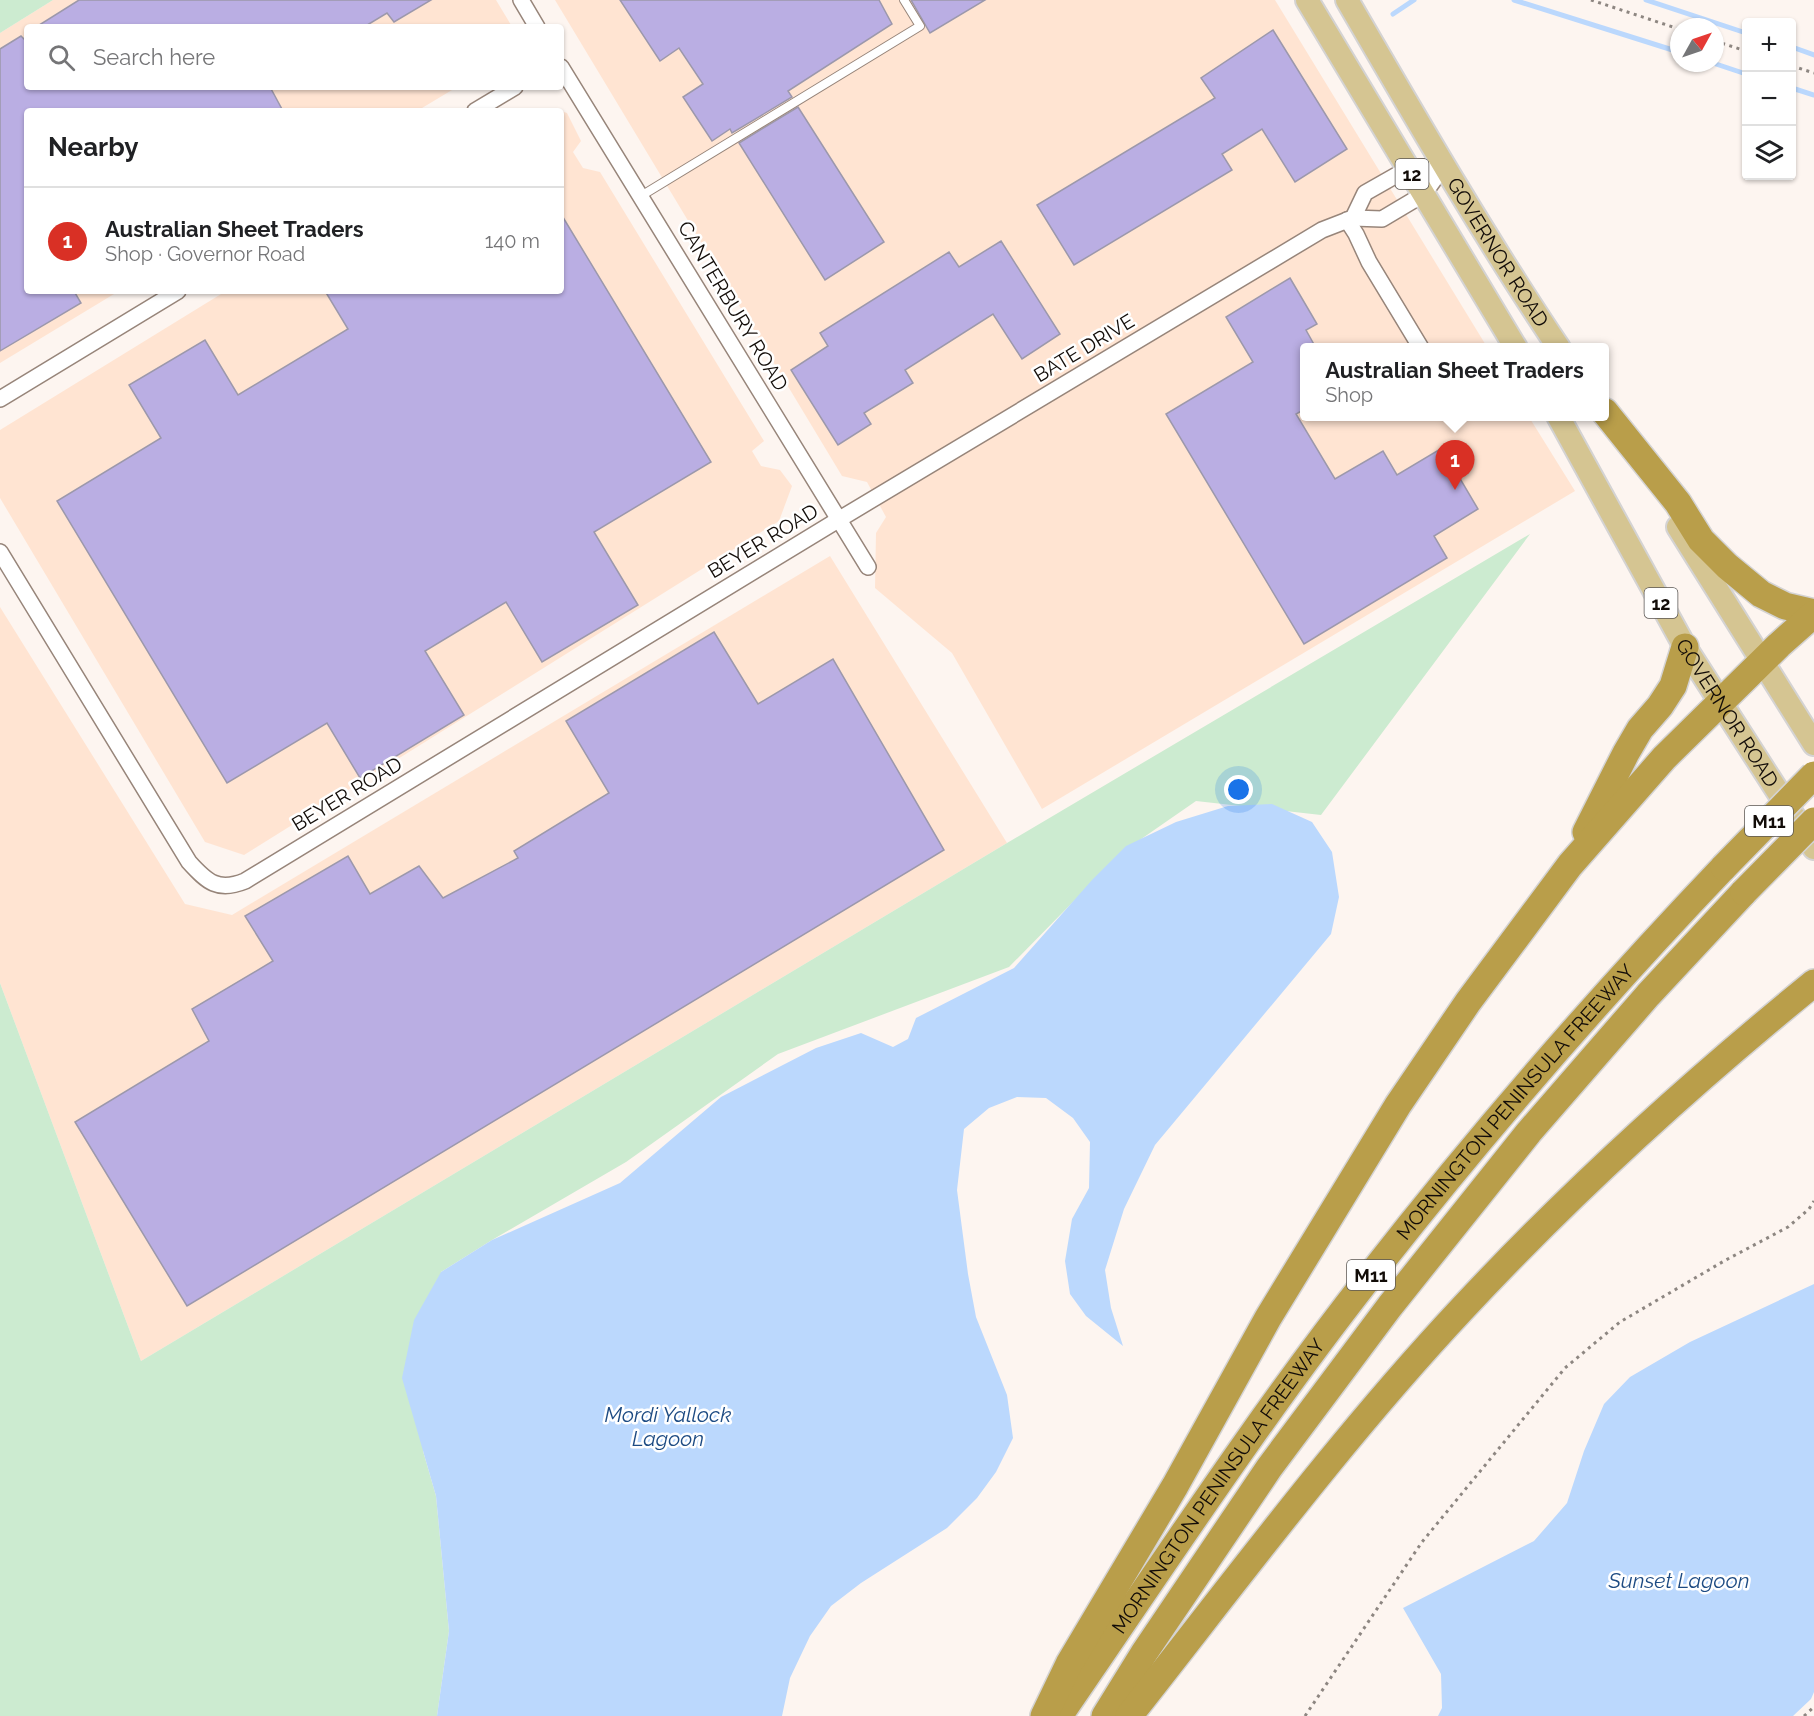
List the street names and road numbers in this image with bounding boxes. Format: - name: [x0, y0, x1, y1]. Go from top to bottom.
- road number: 12: [1396, 159, 1428, 189]
- street label: GOVERNOR ROAD: [1442, 173, 1554, 332]
- street label: CANTERBURY ROAD: [673, 217, 793, 395]
- street label: BATE DRIVE: [1029, 309, 1139, 387]
- street label: BEYER ROAD: [704, 499, 822, 583]
- road number: 12: [1644, 588, 1678, 618]
- street label: GOVERNOR ROAD: [1671, 635, 1784, 792]
- street label: BEYER ROAD: [288, 752, 406, 836]
- road number: M11: [1745, 806, 1793, 836]
- street label: MORNINGTON PENINSULA FREEWAY: [1391, 959, 1639, 1245]
- road number: M11: [1347, 1260, 1395, 1290]
- street label: MORNINGTON PENINSULA FREEWAY: [1107, 1334, 1330, 1638]

